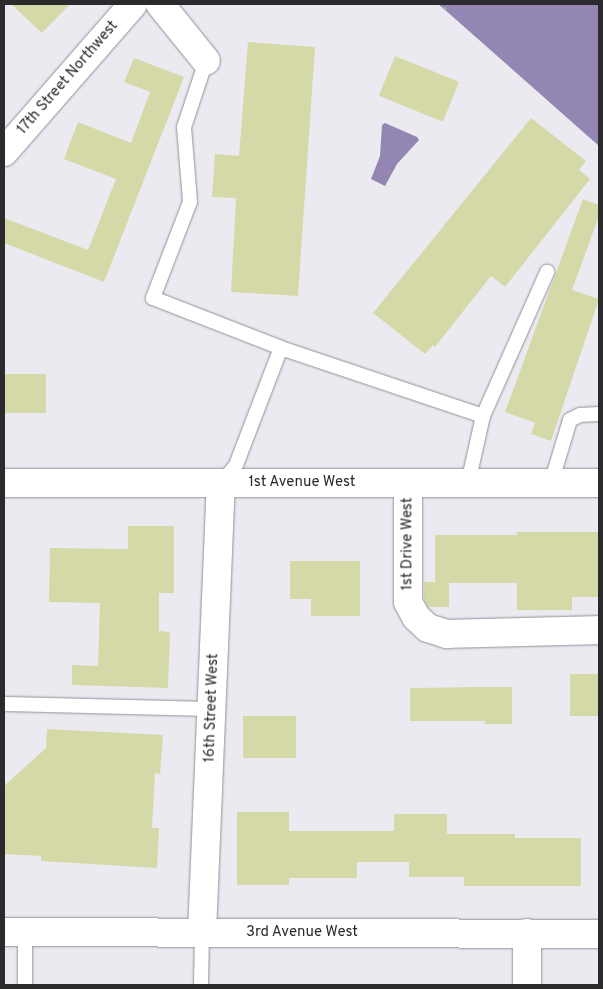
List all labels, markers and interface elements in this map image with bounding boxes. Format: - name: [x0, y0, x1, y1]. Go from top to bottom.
- street label: 17th Street Northwest: [14, 17, 122, 139]
- street label: 1st Avenue West: [248, 474, 356, 492]
- street label: 1st Drive West: [399, 497, 417, 591]
- street label: 16th Street West: [201, 653, 223, 763]
- street label: 3rd Avenue West: [246, 924, 358, 942]

